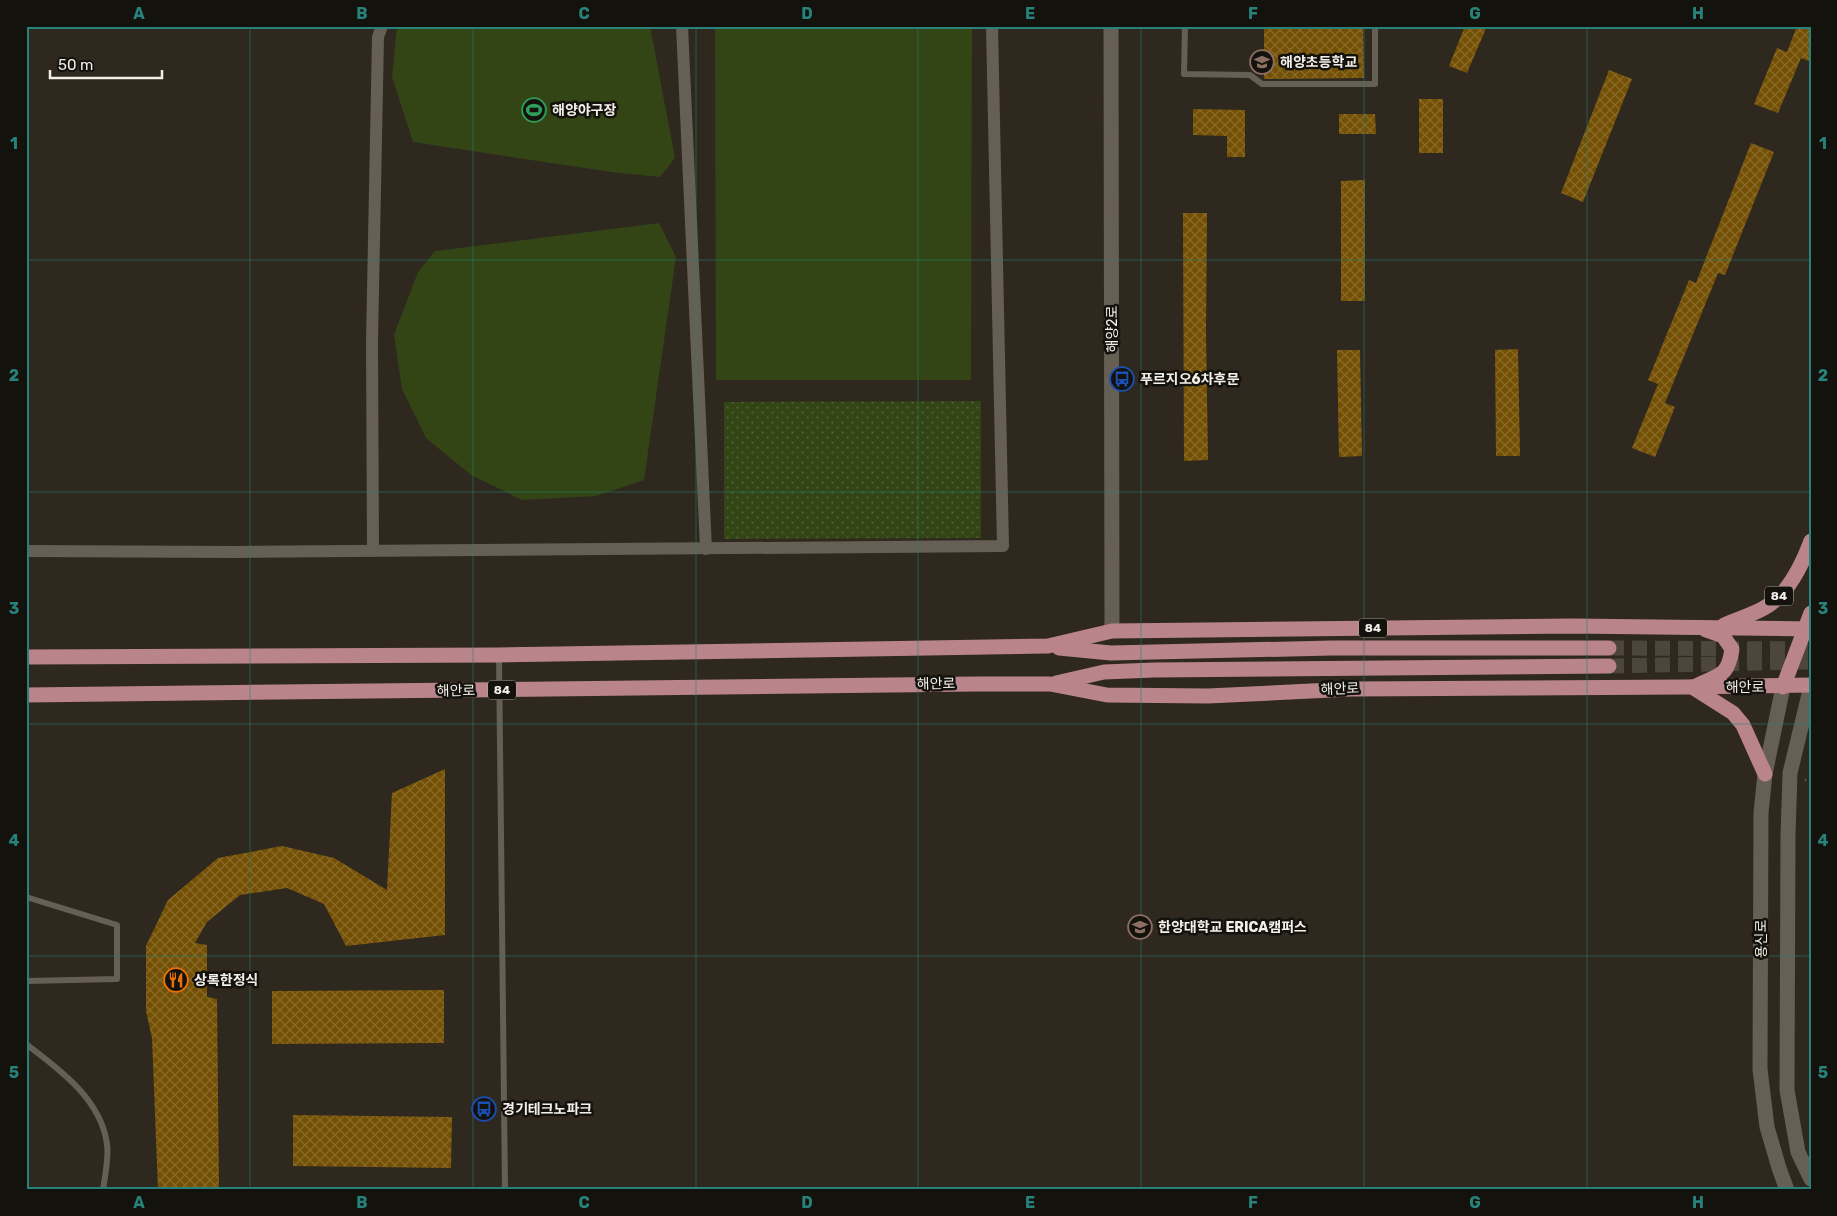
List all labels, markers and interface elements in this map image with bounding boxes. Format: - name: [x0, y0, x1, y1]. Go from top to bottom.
- text: A: [133, 4, 145, 23]
- text: B: [356, 4, 368, 23]
- text: C: [578, 4, 590, 23]
- text: D: [801, 4, 813, 23]
- text: E: [1025, 4, 1035, 23]
- text: F: [1248, 4, 1258, 23]
- text: G: [1469, 4, 1481, 23]
- text: H: [1692, 4, 1704, 23]
- scale bar: [50, 48, 162, 80]
- school or university icon: 해양초등학교: [1249, 49, 1275, 75]
- place label: 해양초등학교: [1280, 54, 1357, 71]
- text: 50 m: [58, 56, 93, 74]
- sports icon: 해양야구장: [521, 97, 547, 123]
- place label: 해양야구장: [552, 102, 617, 119]
- text: 1: [10, 134, 18, 153]
- text: 1: [1819, 134, 1827, 153]
- street label: 해양2로: [1104, 305, 1121, 352]
- text: 2: [9, 366, 19, 385]
- bus stop icon: 푸르지오6차후문: [1109, 366, 1135, 392]
- text: 2: [1818, 366, 1828, 385]
- place label: 푸르지오6차후문: [1140, 371, 1239, 388]
- road number: 84: [1765, 586, 1793, 606]
- text: 3: [9, 599, 19, 618]
- text: 3: [1818, 599, 1828, 618]
- road number: 84: [1359, 618, 1387, 638]
- street label: 해안로: [917, 675, 956, 693]
- street label: 해안로: [1726, 679, 1764, 696]
- road number: 84: [488, 680, 516, 700]
- street label: 해안로: [1320, 680, 1360, 698]
- street label: 해안로: [437, 682, 476, 700]
- text: 4: [9, 831, 20, 850]
- text: 4: [1818, 831, 1829, 850]
- school or university icon: 한양대학교 ERICA캠퍼스: [1127, 914, 1153, 940]
- place label: 한양대학교 ERICA캠퍼스: [1158, 919, 1307, 936]
- street label: 용신로: [1753, 920, 1770, 958]
- restaurant icon: 상록한정식: [163, 967, 189, 993]
- place label: 상록한정식: [194, 972, 258, 989]
- text: 5: [9, 1063, 19, 1082]
- text: 5: [1818, 1063, 1828, 1082]
- bus stop icon: 경기테크노파크: [471, 1096, 497, 1122]
- place label: 경기테크노파크: [502, 1101, 592, 1118]
- text: A: [133, 1193, 145, 1212]
- text: B: [356, 1193, 368, 1212]
- text: C: [578, 1193, 590, 1212]
- text: D: [801, 1193, 813, 1212]
- text: E: [1025, 1193, 1035, 1212]
- text: F: [1248, 1193, 1258, 1212]
- text: G: [1469, 1193, 1481, 1212]
- text: H: [1692, 1193, 1704, 1212]

